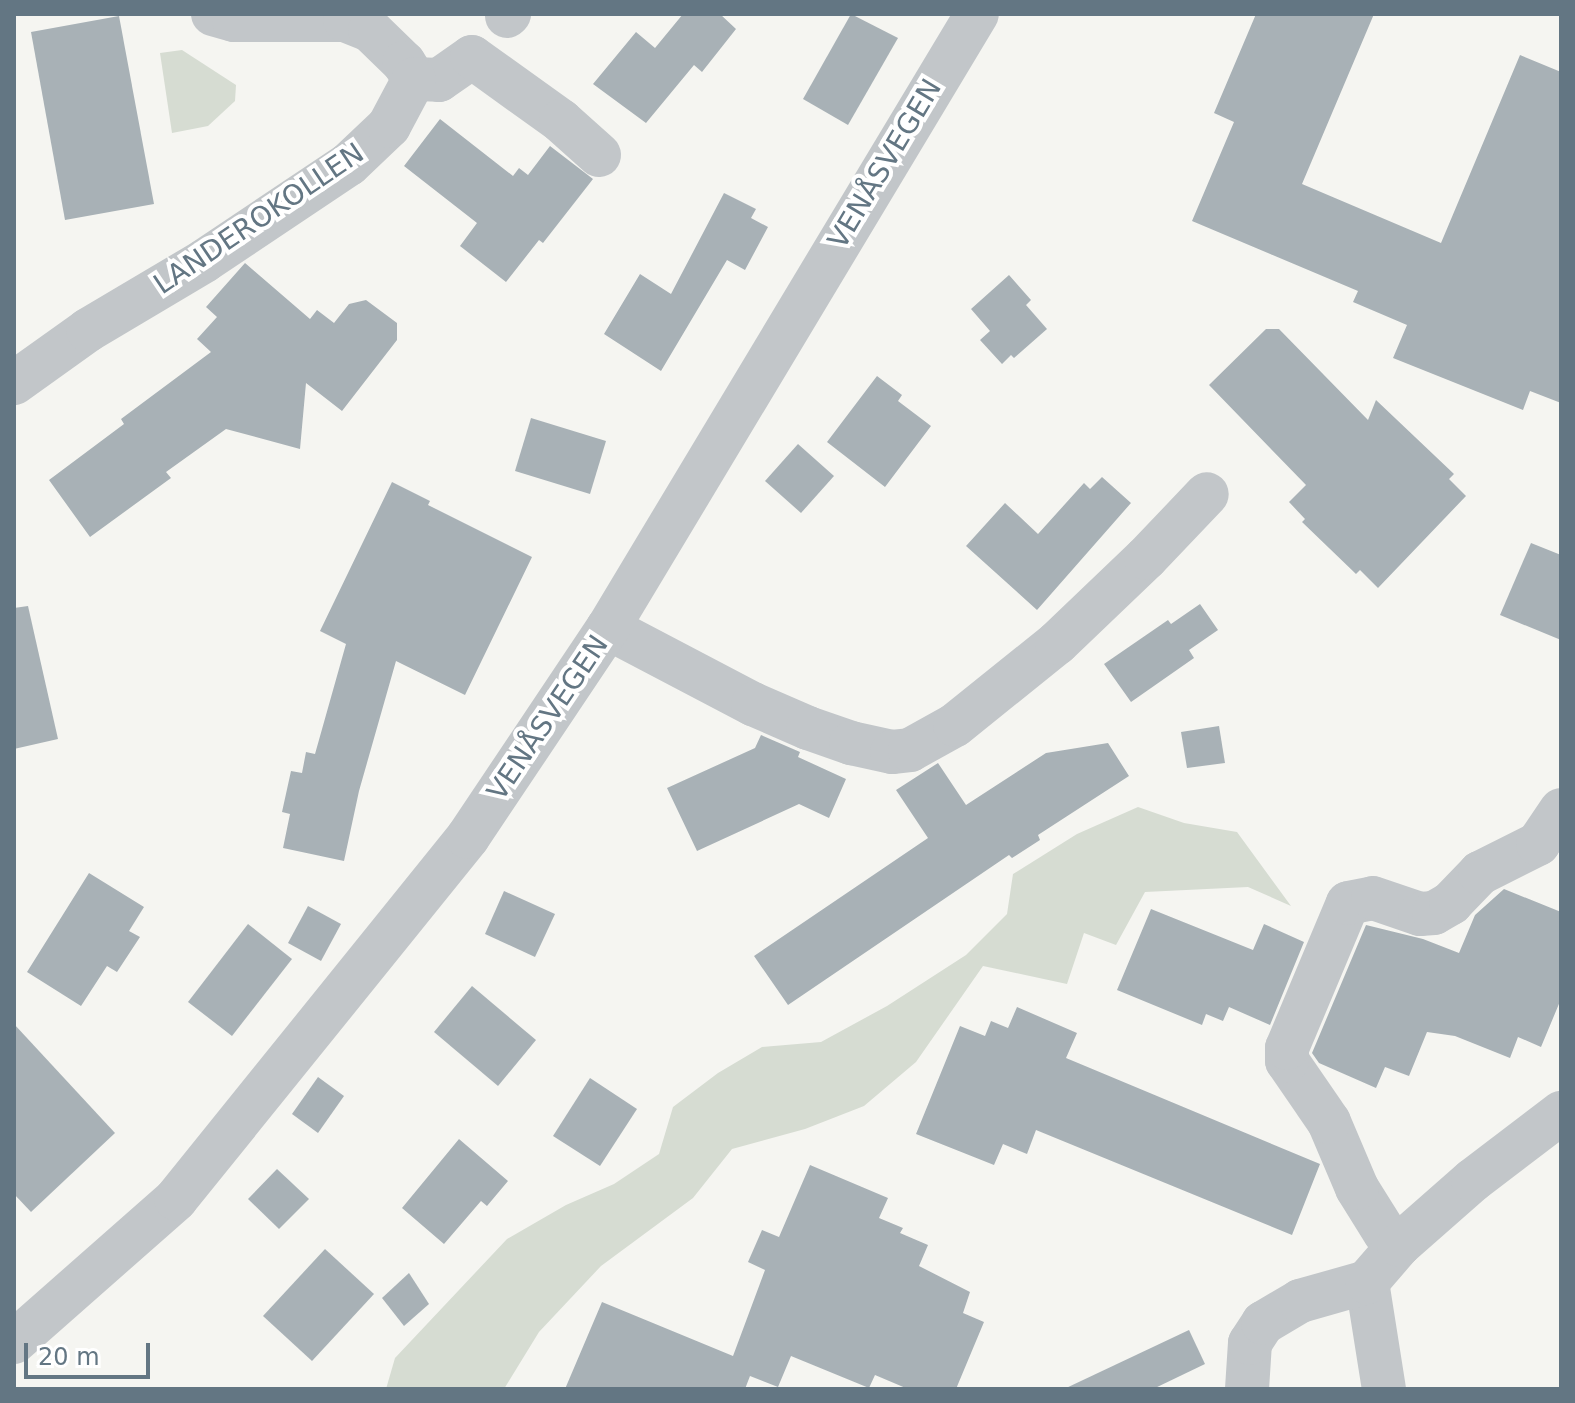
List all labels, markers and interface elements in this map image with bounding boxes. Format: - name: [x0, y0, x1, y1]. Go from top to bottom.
- street label: VENÅSVEGEN: [821, 73, 949, 255]
- street label: LANDEROKOLLEN: [148, 136, 370, 302]
- street label: VENÅSVEGEN: [480, 629, 616, 807]
- scale bar: [28, 1327, 154, 1377]
- text: 20 m: [38, 1343, 100, 1371]

